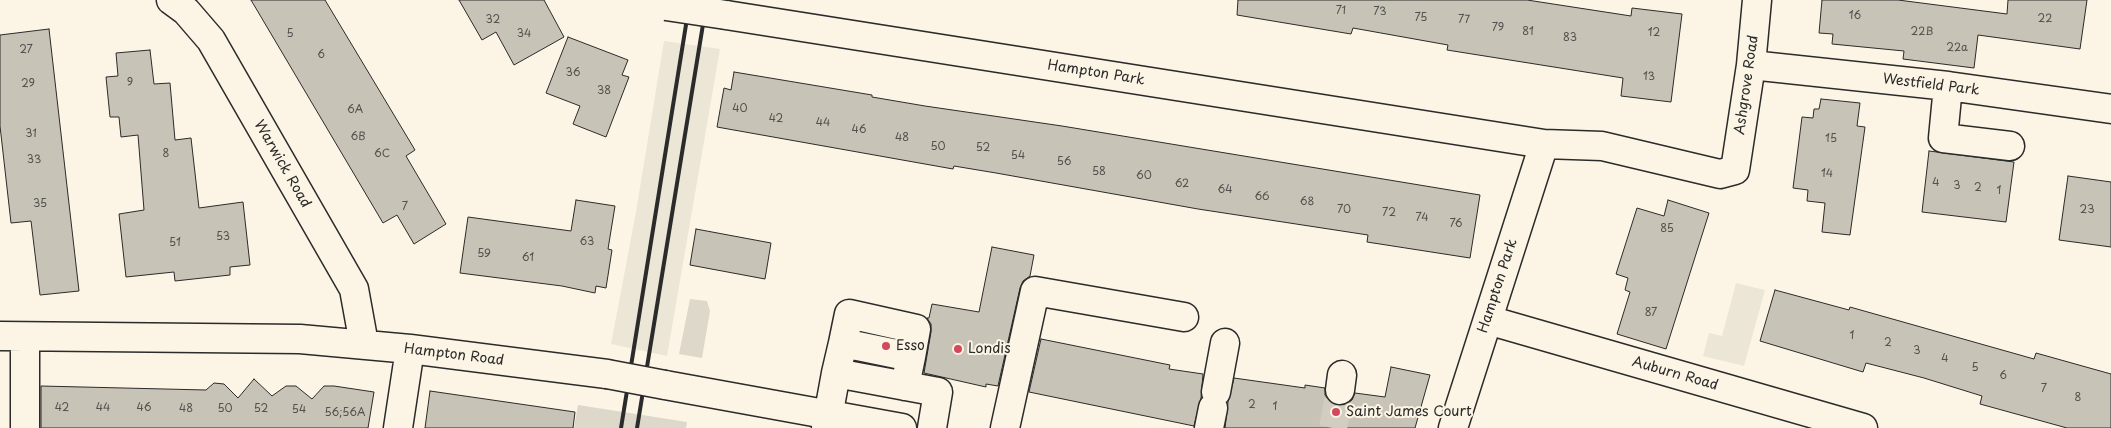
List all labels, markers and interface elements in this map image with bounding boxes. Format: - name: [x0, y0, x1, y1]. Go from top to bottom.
- house number: 71: [1336, 4, 1346, 18]
- house number: 73: [1373, 5, 1387, 19]
- house number: 16: [1849, 9, 1861, 23]
- house number: 75: [1415, 11, 1427, 25]
- house number: 22: [2038, 12, 2052, 26]
- house number: 32: [486, 13, 500, 27]
- house number: 77: [1458, 13, 1470, 27]
- house number: 79: [1492, 21, 1504, 35]
- house number: 81: [1522, 25, 1534, 39]
- house number: 22B: [1911, 25, 1933, 39]
- house number: 12: [1648, 26, 1660, 40]
- house number: 5: [286, 27, 294, 41]
- house number: 34: [517, 27, 531, 41]
- house number: 83: [1563, 31, 1577, 45]
- street label: Ashgrove Road: [1732, 34, 1762, 136]
- house number: 22a: [1946, 41, 1968, 55]
- house number: 27: [19, 43, 33, 57]
- house number: 6: [317, 48, 325, 62]
- street label: Hampton Park: [1046, 57, 1146, 89]
- house number: 36: [566, 66, 580, 80]
- house number: 13: [1643, 70, 1655, 84]
- street label: Westfield Park: [1882, 71, 1980, 99]
- house number: 9: [127, 76, 133, 90]
- house number: 29: [21, 77, 35, 91]
- house number: 38: [597, 84, 611, 98]
- house number: 40: [732, 102, 748, 116]
- house number: 6A: [347, 103, 363, 117]
- house number: 42: [769, 112, 783, 126]
- house number: 44: [816, 116, 830, 130]
- street label: Warwick Road: [250, 117, 314, 211]
- house number: 46: [852, 123, 866, 137]
- house number: 31: [25, 127, 37, 141]
- house number: 6B: [351, 130, 365, 144]
- house number: 48: [895, 131, 909, 145]
- house number: 15: [1825, 132, 1837, 146]
- house number: 50: [930, 140, 946, 154]
- house number: 52: [976, 141, 990, 155]
- house number: 8: [163, 147, 169, 161]
- house number: 6C: [374, 147, 390, 161]
- house number: 54: [1011, 149, 1025, 163]
- house number: 33: [27, 153, 41, 167]
- house number: 56: [1057, 155, 1071, 169]
- house number: 58: [1092, 165, 1106, 179]
- house number: 14: [1821, 167, 1833, 181]
- house number: 60: [1136, 169, 1152, 183]
- house number: 4: [1932, 176, 1940, 190]
- house number: 62: [1175, 177, 1189, 191]
- house number: 3: [1953, 179, 1961, 193]
- house number: 2: [1974, 181, 1982, 195]
- house number: 64: [1218, 183, 1232, 197]
- house number: 1: [1997, 184, 2001, 198]
- house number: 66: [1254, 190, 1270, 204]
- house number: 68: [1300, 195, 1314, 209]
- house number: 35: [33, 197, 47, 211]
- house number: 7: [402, 200, 408, 214]
- house number: 70: [1337, 203, 1351, 217]
- house number: 23: [2080, 203, 2094, 217]
- house number: 72: [1382, 206, 1396, 220]
- house number: 74: [1415, 211, 1429, 225]
- house number: 76: [1449, 217, 1463, 231]
- house number: 85: [1660, 222, 1674, 236]
- house number: 53: [216, 230, 230, 244]
- house number: 63: [580, 235, 594, 249]
- house number: 51: [169, 236, 181, 250]
- street label: Hampton Park: [1475, 237, 1521, 335]
- house number: 59: [477, 247, 491, 261]
- house number: 61: [522, 251, 534, 265]
- house number: 87: [1645, 306, 1657, 320]
- house number: 1: [1850, 329, 1854, 343]
- house number: 2: [1884, 336, 1892, 350]
- place label: Esso: [896, 338, 925, 354]
- marker: Esso: [880, 340, 892, 352]
- street label: Hampton Road: [403, 341, 505, 369]
- place label: Londis: [968, 341, 1011, 357]
- marker: Londis: [952, 343, 964, 355]
- house number: 3: [1913, 344, 1921, 358]
- house number: 4: [1941, 352, 1949, 366]
- street label: Auburn Road: [1630, 354, 1720, 394]
- house number: 5: [1971, 361, 1979, 375]
- house number: 6: [1999, 369, 2007, 383]
- house number: 7: [2041, 382, 2047, 396]
- house number: 8: [2075, 391, 2081, 405]
- house number: 2: [1248, 398, 1256, 412]
- house number: 1: [1273, 400, 1277, 414]
- house number: 42: [55, 401, 69, 415]
- house number: 44: [96, 401, 110, 415]
- house number: 46: [137, 401, 151, 415]
- house number: 48: [179, 402, 193, 416]
- house number: 50: [217, 402, 233, 416]
- house number: 52: [254, 402, 268, 416]
- house number: 54: [292, 403, 306, 417]
- place label: Saint James Court: [1346, 404, 1472, 420]
- house number: 56;56A: [324, 406, 366, 420]
- marker: Saint James Court: [1330, 406, 1342, 418]

